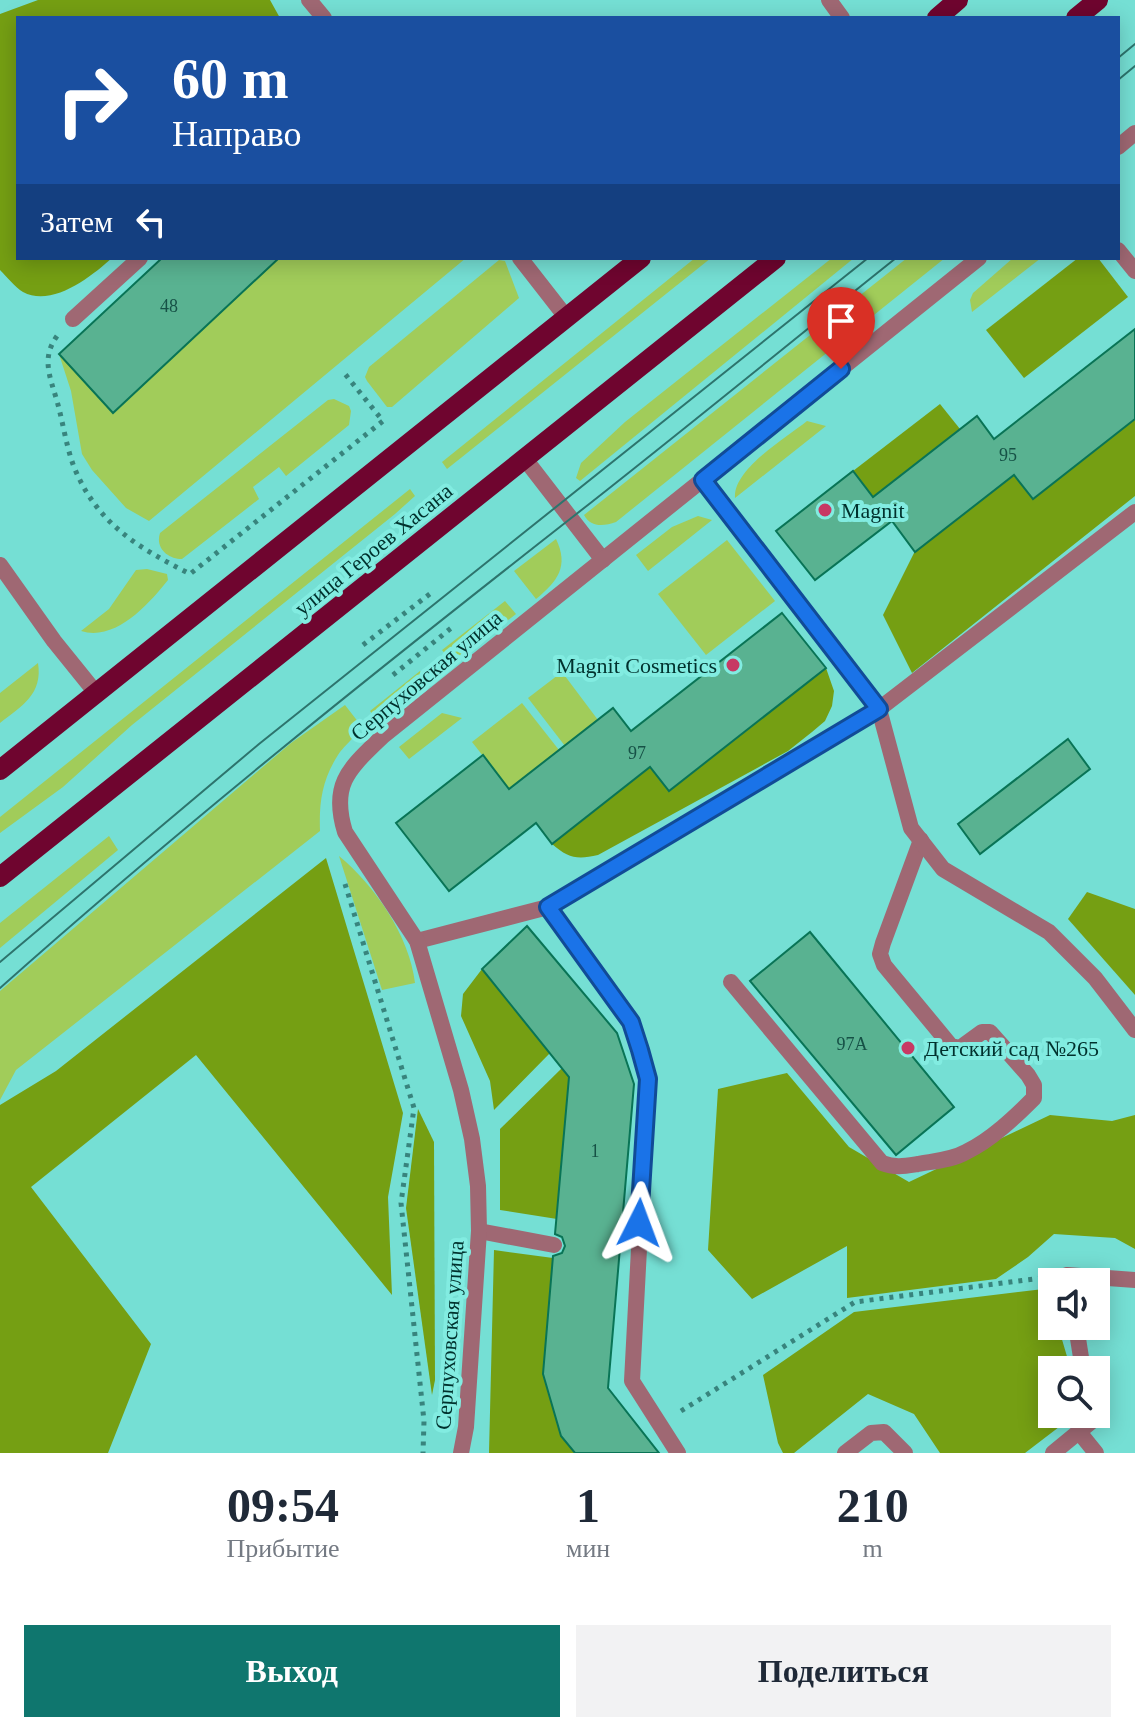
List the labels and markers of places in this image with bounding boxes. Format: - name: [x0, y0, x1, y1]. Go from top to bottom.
- pin: [807, 287, 875, 369]
- place label: Magnit: [841, 498, 905, 523]
- marker: Magnit: [816, 501, 834, 519]
- place label: Magnit Cosmetics: [556, 653, 717, 678]
- marker: Magnit Cosmetics: [724, 656, 742, 674]
- place label: Детский сад №265: [924, 1036, 1099, 1061]
- marker: Детский сад №265: [899, 1039, 917, 1057]

